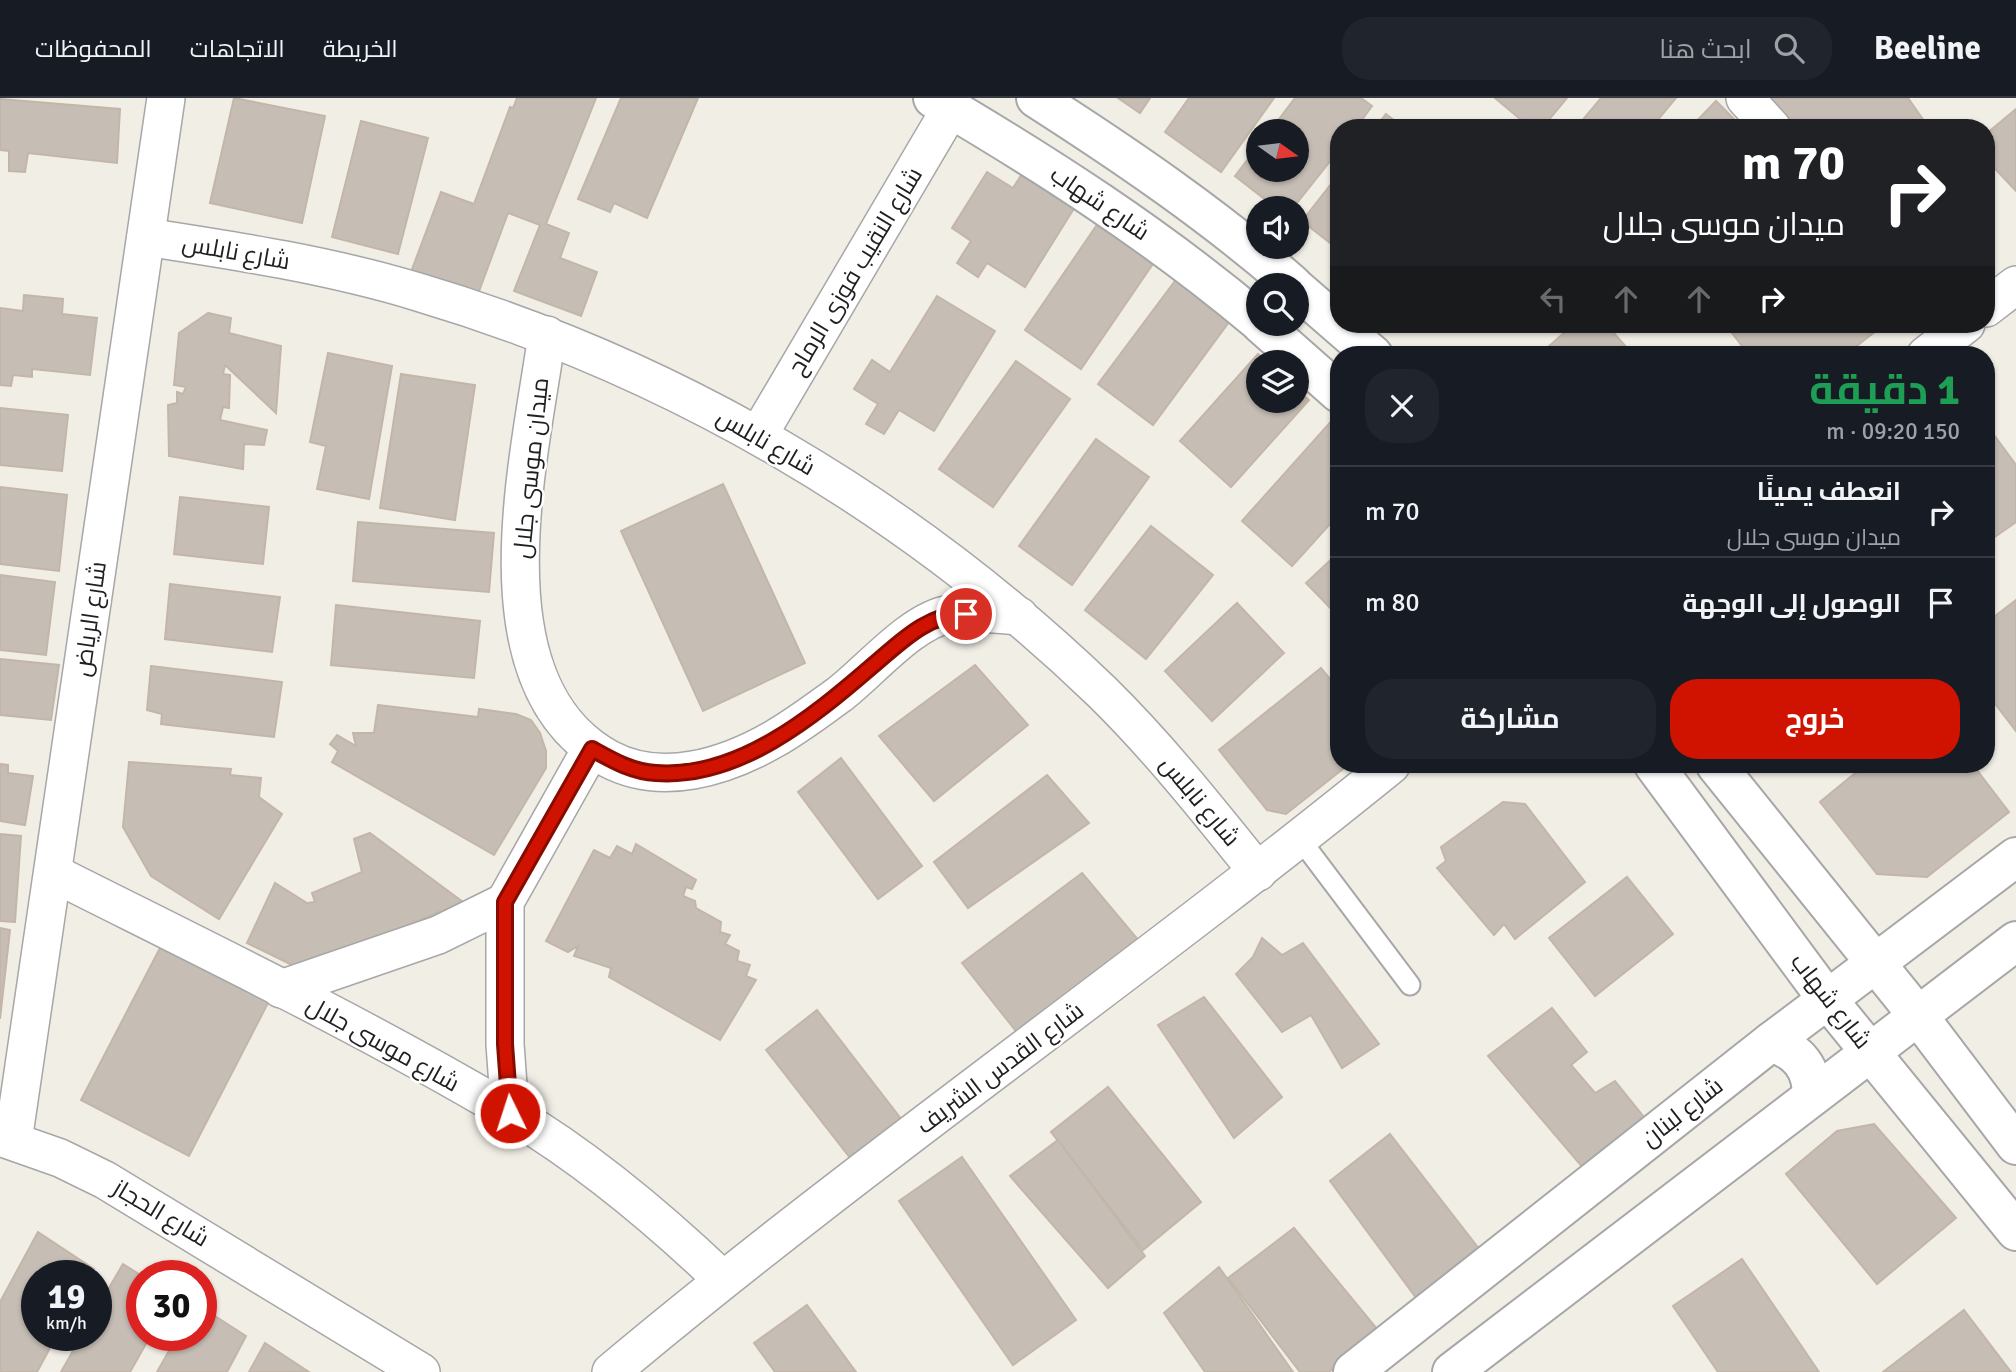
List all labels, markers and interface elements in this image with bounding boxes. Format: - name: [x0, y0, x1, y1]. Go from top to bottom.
- search box: [1342, 17, 1832, 80]
- text: Beeline: [1874, 28, 1981, 69]
- icon: search: [1770, 29, 1808, 67]
- text: المحفوظات: [35, 34, 152, 64]
- text: الاتجاهات: [190, 34, 285, 64]
- text: الخريطة: [323, 34, 398, 64]
- text: ابحث هنا: [1659, 34, 1752, 66]
- north arrow: [1246, 119, 1309, 182]
- map controls: [1246, 119, 1309, 413]
- text: 70 m: [1742, 133, 1845, 193]
- icon: right: [1869, 147, 1960, 238]
- street label: شارع شهاب: [1044, 159, 1155, 248]
- street label: شارع النقيب فوزى الرماح: [781, 162, 930, 381]
- button: sound: [1246, 196, 1309, 259]
- text: ميدان موسى جلال: [1603, 205, 1845, 244]
- street label: شارع نابلس: [180, 228, 292, 277]
- button: search: [1246, 273, 1309, 336]
- icon: left: [1534, 280, 1572, 318]
- icon: ahead: [1607, 280, 1645, 318]
- icon: ahead: [1680, 280, 1718, 318]
- icon: right: [1753, 280, 1791, 318]
- button: layers: [1246, 350, 1309, 413]
- text: 1 دقيقة: [1809, 365, 1960, 416]
- button: close: [1365, 369, 1439, 443]
- street label: ميدان موسى جلال: [507, 376, 555, 560]
- street label: شارع نابلس: [711, 402, 821, 483]
- text: 150 m · 09:20: [1826, 417, 1960, 446]
- text: انعطف يمينًا: [1757, 476, 1901, 508]
- icon: right: [1922, 493, 1960, 531]
- text: 70 m: [1365, 496, 1420, 528]
- text: ميدان موسى جلال: [1727, 523, 1901, 552]
- street label: شارع الرياض: [67, 559, 114, 679]
- pin: [936, 584, 996, 644]
- icon: arrive: [1922, 584, 1960, 622]
- text: 80 m: [1365, 587, 1420, 619]
- text: الوصول إلى الوجهة: [1682, 588, 1901, 620]
- icon: arrive: [947, 595, 985, 633]
- button: مشاركة: [1365, 679, 1656, 759]
- button: خروج: [1670, 679, 1960, 759]
- street label: شارع نابلس: [1153, 750, 1247, 853]
- street label: شارع شهاب: [1783, 947, 1878, 1056]
- street label: شارع موسى جلال: [301, 990, 465, 1099]
- street label: شارع القدس الشريف: [911, 995, 1090, 1141]
- street label: شارع لبنان: [1635, 1071, 1729, 1154]
- position arrow: [473, 1076, 547, 1150]
- street label: شارع الحجاز: [105, 1172, 215, 1254]
- speed limit sign: 30: [126, 1260, 217, 1351]
- text: 19: [48, 1275, 85, 1318]
- text: km/h: [46, 1312, 87, 1334]

